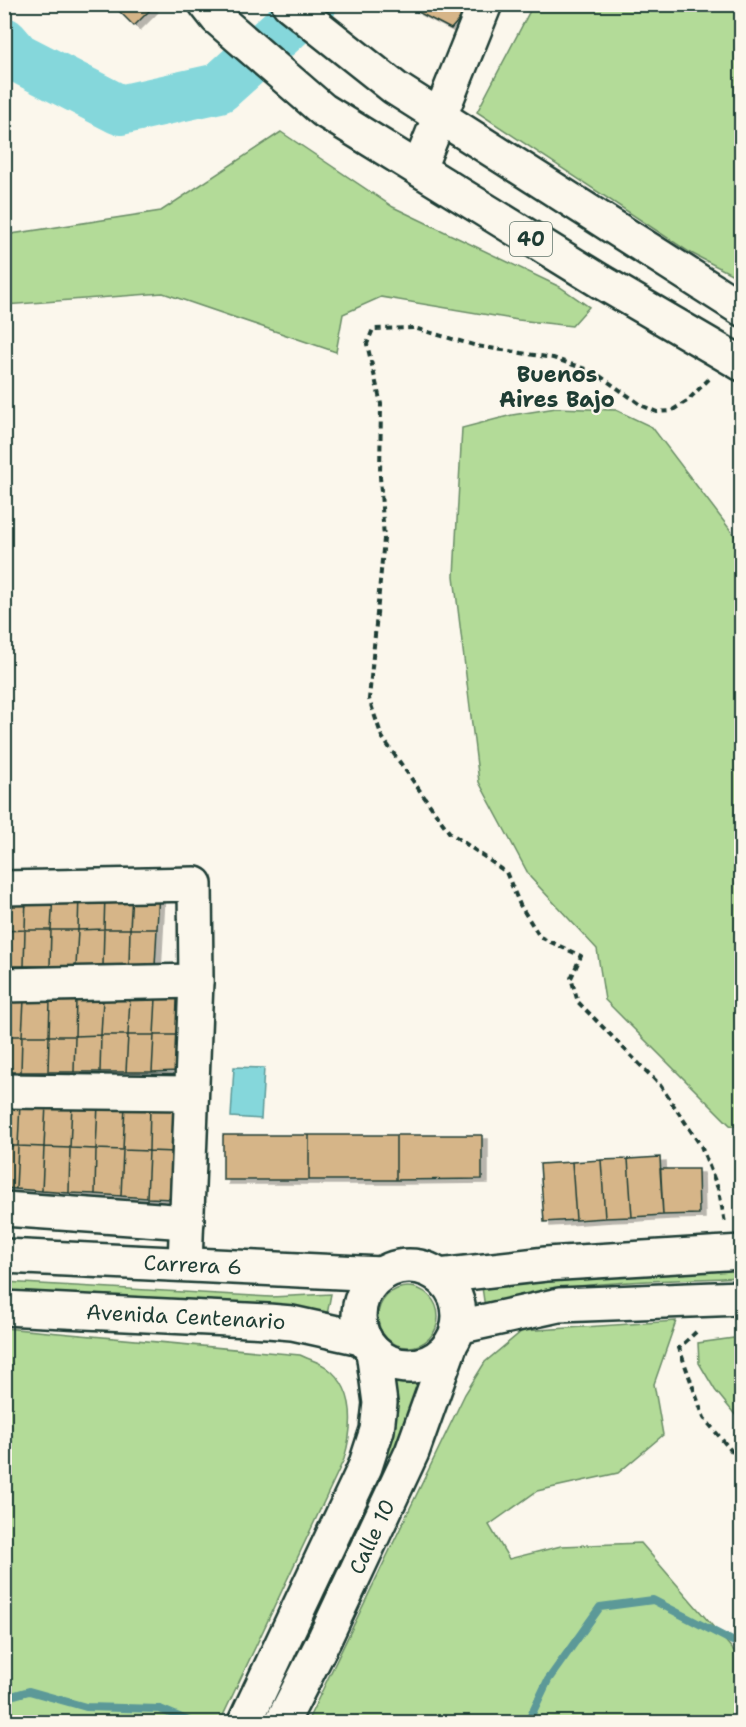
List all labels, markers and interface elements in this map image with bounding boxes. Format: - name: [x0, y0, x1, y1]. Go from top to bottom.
- road number: 40: [510, 222, 552, 256]
- district label: Buenos Aires Bajo: [499, 360, 615, 414]
- street label: Carrera 6: [143, 1249, 243, 1281]
- street label: Avenida Centenario: [85, 1298, 287, 1336]
- street label: Calle 10: [343, 1495, 402, 1579]

